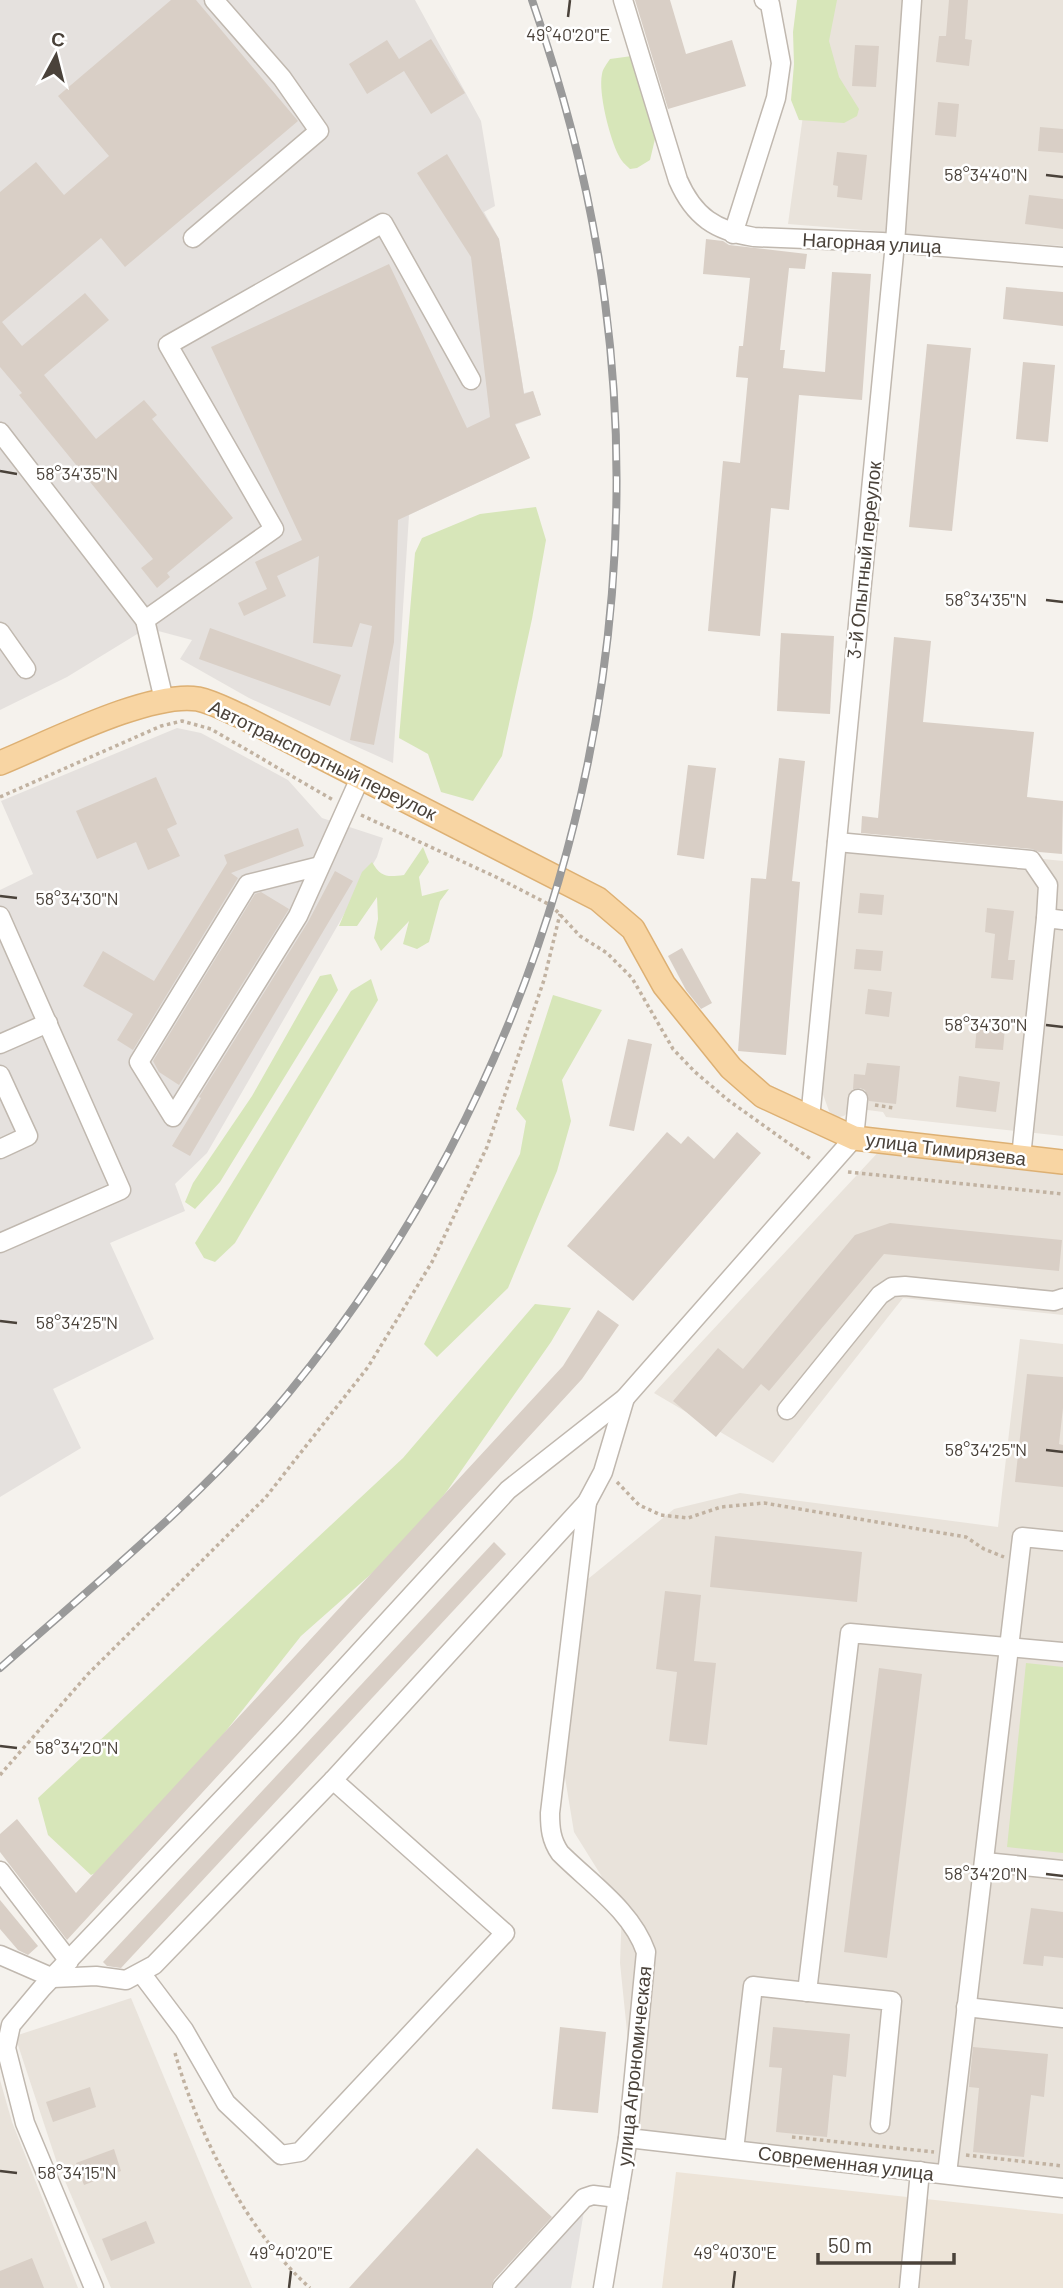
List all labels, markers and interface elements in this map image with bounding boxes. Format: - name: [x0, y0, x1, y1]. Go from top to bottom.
- north arrow: [21, 21, 91, 91]
- text: 49°40'20"E: [526, 23, 610, 45]
- text: С: [50, 26, 67, 51]
- text: 58°34'40"N: [944, 163, 1028, 185]
- street label: Нагорная улица: [802, 227, 943, 258]
- street label: 3-й Опытный переулок: [842, 459, 885, 660]
- text: 58°34'35"N: [36, 462, 118, 484]
- text: 58°34'35"N: [945, 588, 1027, 610]
- street label: Автотранспортный переулок: [206, 694, 441, 825]
- text: 58°34'30"N: [35, 887, 119, 909]
- text: 58°34'30"N: [944, 1013, 1028, 1035]
- street label: улица Тимирязева: [865, 1127, 1028, 1170]
- text: 58°34'25"N: [36, 1311, 118, 1333]
- text: 58°34'25"N: [945, 1438, 1027, 1460]
- text: 58°34'20"N: [35, 1736, 119, 1758]
- text: 58°34'20"N: [944, 1862, 1028, 1884]
- street label: улица Агрономическая: [612, 1965, 655, 2167]
- street label: Современная улица: [757, 2140, 936, 2185]
- text: 58°34'15"N: [37, 2161, 117, 2183]
- scale bar: [818, 2222, 954, 2266]
- text: 50 m: [828, 2232, 872, 2257]
- text: 49°40'20"E: [249, 2241, 333, 2263]
- text: 49°40'30"E: [693, 2241, 777, 2263]

